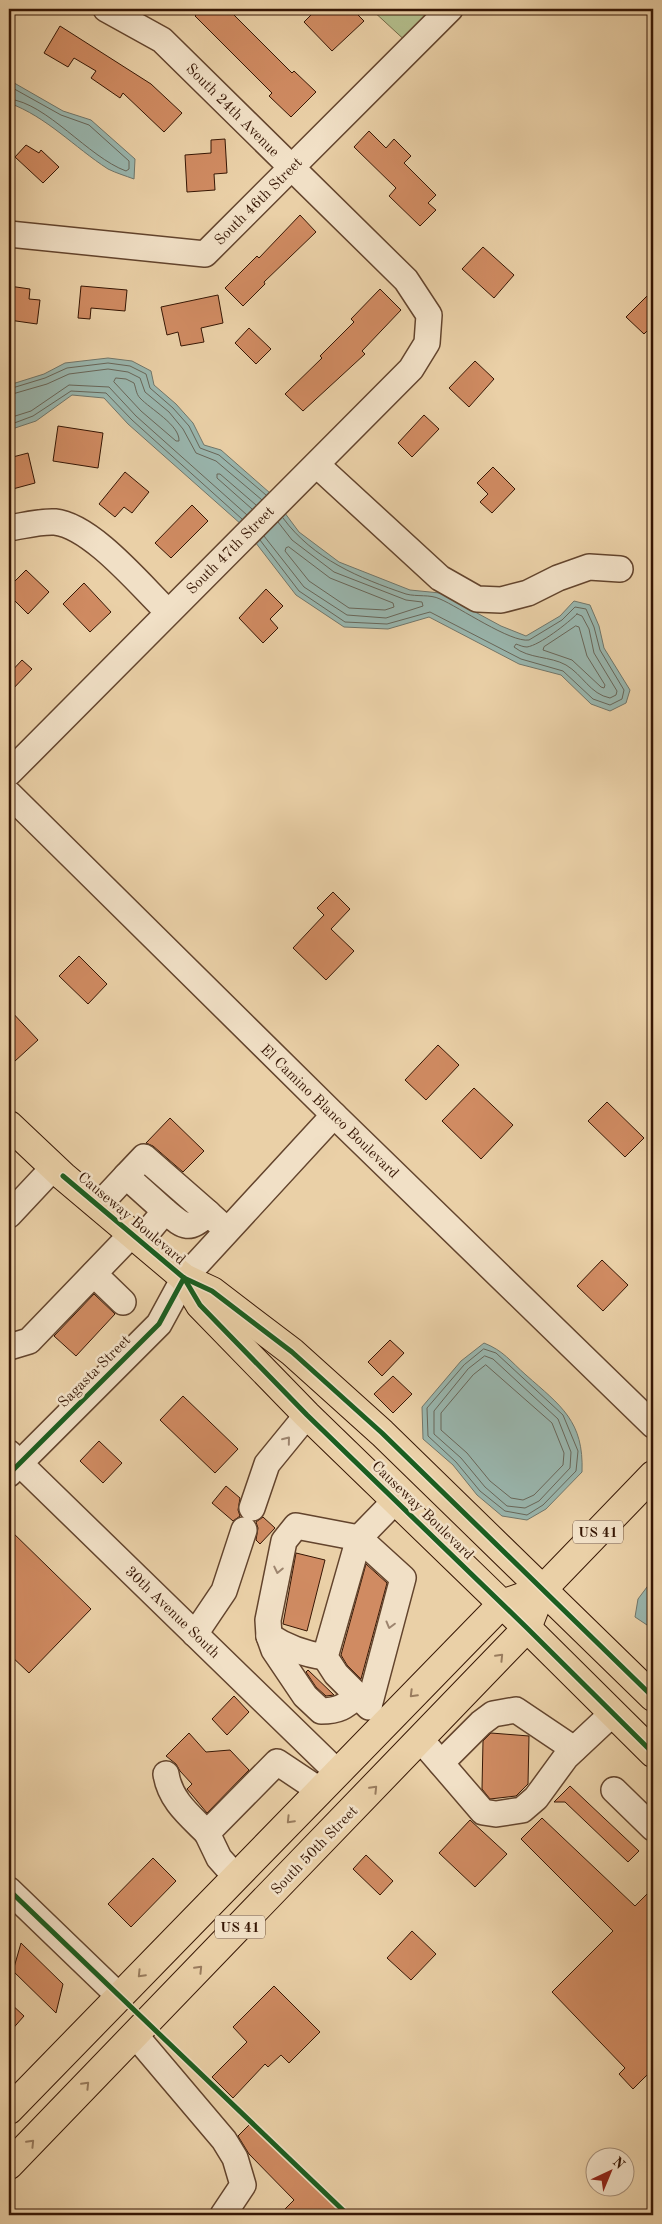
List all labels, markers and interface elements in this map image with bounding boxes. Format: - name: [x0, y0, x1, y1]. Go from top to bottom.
- street label: South 24th Avenue: [182, 62, 282, 161]
- street label: South 46th Street: [212, 155, 306, 249]
- street label: South 47th Street: [184, 504, 278, 598]
- street label: El Camino Blanco Boulevard: [257, 1042, 401, 1182]
- street label: Causeway Boulevard: [75, 1170, 188, 1268]
- street label: Sagasta Street: [56, 1333, 134, 1411]
- one-way arrow: [281, 1437, 289, 1446]
- street label: Causeway Boulevard: [368, 1459, 476, 1563]
- road number: US 41: [573, 1520, 623, 1544]
- street label: 30th Avenue South: [122, 1564, 222, 1662]
- one-way arrow: [274, 1566, 284, 1575]
- one-way arrow: [386, 1621, 396, 1629]
- one-way arrow: [494, 1653, 503, 1662]
- one-way arrow: [410, 1688, 419, 1697]
- one-way arrow: [368, 1786, 377, 1795]
- street label: South 50th Street: [269, 1804, 361, 1898]
- one-way arrow: [287, 1814, 296, 1823]
- road number: US 41: [215, 1915, 265, 1938]
- one-way arrow: [194, 1965, 203, 1974]
- one-way arrow: [138, 1968, 147, 1977]
- one-way arrow: [80, 2082, 89, 2091]
- one-way arrow: [25, 2140, 34, 2149]
- north arrow: [584, 2146, 634, 2196]
- text: N: [610, 2155, 627, 2172]

